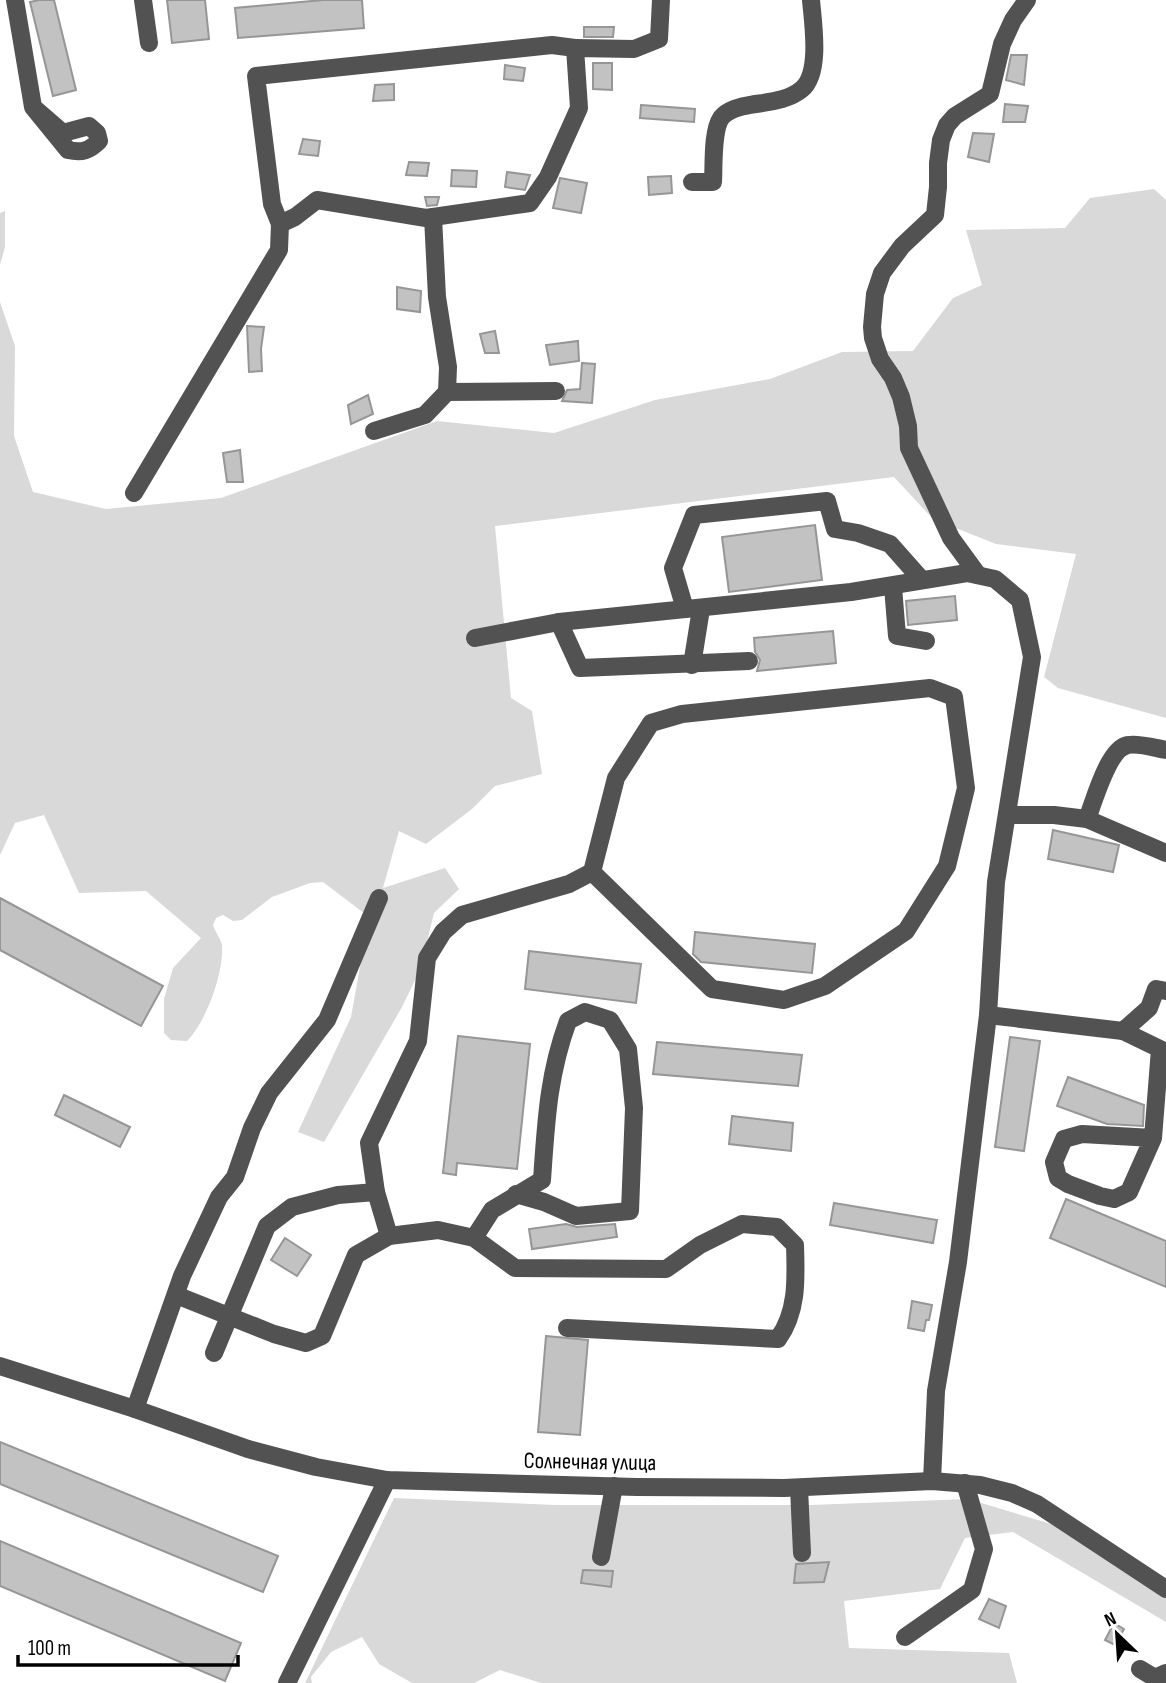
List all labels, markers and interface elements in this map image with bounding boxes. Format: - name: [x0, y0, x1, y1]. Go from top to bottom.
- street label: Солнечная улица: [523, 1447, 657, 1477]
- north arrow: [1082, 1599, 1152, 1669]
- text: N: [1101, 1607, 1120, 1633]
- scale bar: [18, 1624, 238, 1668]
- text: 100 m: [28, 1636, 71, 1661]

